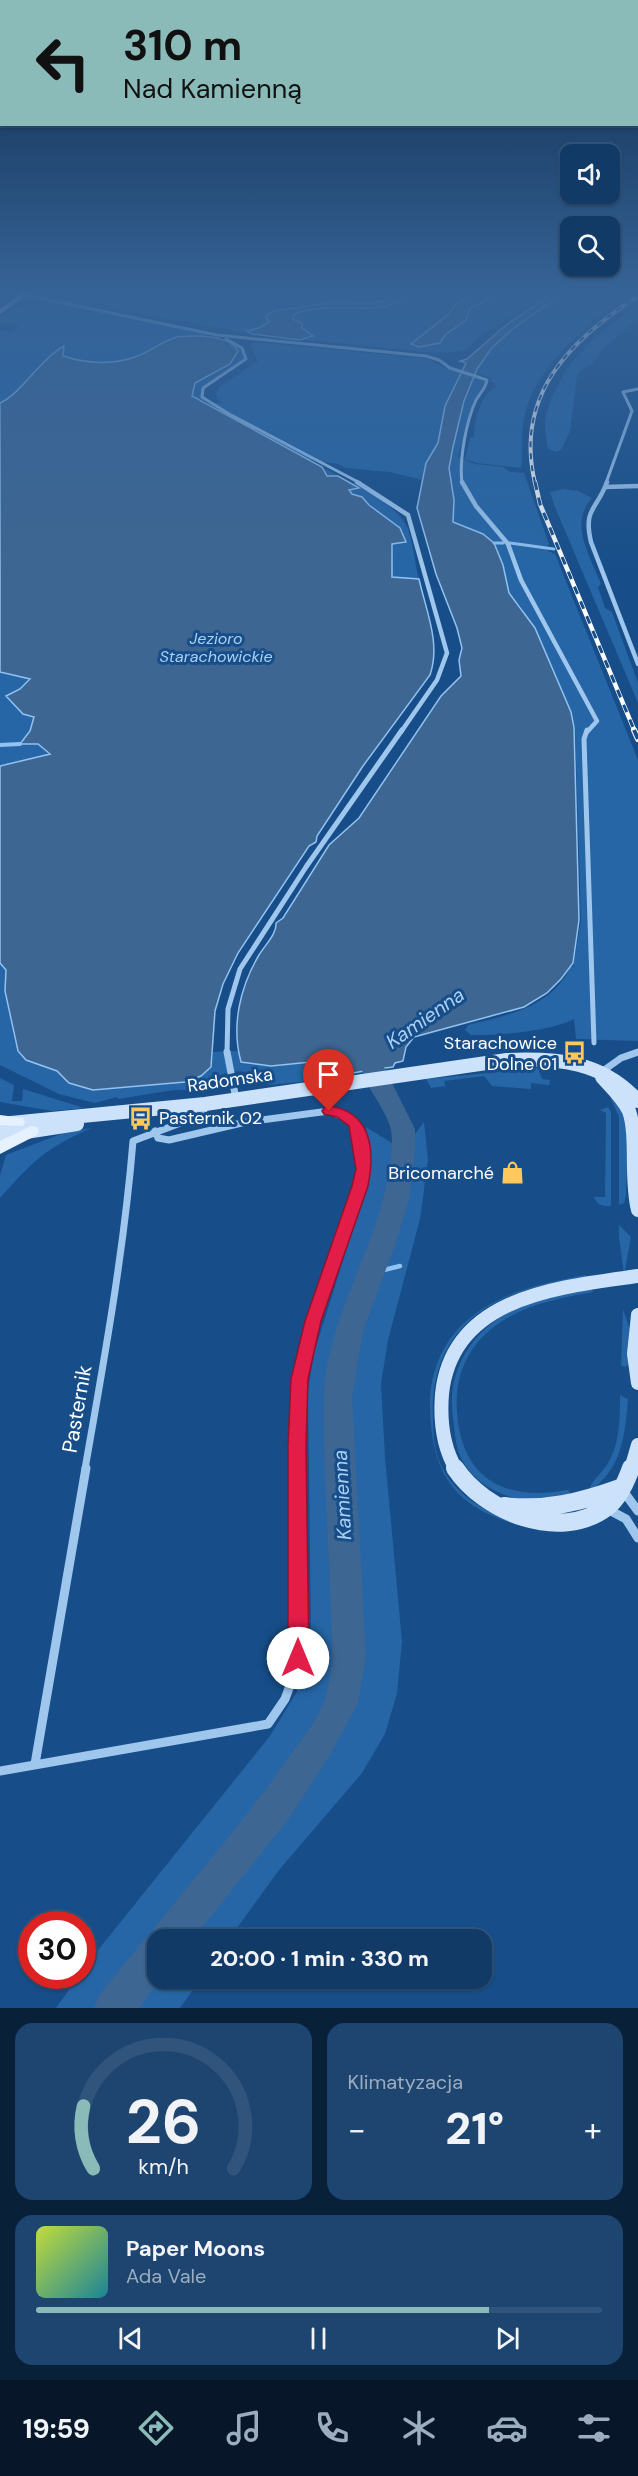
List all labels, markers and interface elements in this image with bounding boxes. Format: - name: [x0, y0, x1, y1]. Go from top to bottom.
- text: 310 m: [123, 18, 242, 73]
- icon: left: [24, 24, 102, 102]
- text: Nad Kamienną: [123, 71, 302, 106]
- map controls: [560, 144, 620, 276]
- button: sound: [560, 144, 620, 204]
- button: search: [560, 216, 620, 276]
- water label: Jezioro Starachowickie: [159, 628, 273, 667]
- water label: Kamienna: [381, 981, 469, 1055]
- place label: Starachowice Dolne 01: [444, 1031, 557, 1076]
- bus stop icon: Starachowice Dolne 01: [562, 1040, 588, 1066]
- pin: [303, 1049, 354, 1111]
- icon: arrive: [312, 1058, 345, 1091]
- street label: Radomska: [186, 1062, 274, 1098]
- bus stop icon: Pasternik 02: [128, 1105, 154, 1131]
- place label: Pasternik 02: [159, 1106, 262, 1130]
- shop icon: Bricomarché: [499, 1160, 525, 1186]
- place label: Bricomarché: [388, 1161, 494, 1185]
- street label: Pasternik: [56, 1363, 99, 1455]
- water label: Kamienna: [327, 1449, 357, 1541]
- position arrow: [266, 1626, 330, 1690]
- speed limit sign: 30: [18, 1911, 96, 1989]
- text: 20:00 · 1 min · 330 m: [210, 1944, 429, 1973]
- text: Klimatyzacja: [348, 2069, 463, 2095]
- text: 26: [125, 2081, 201, 2162]
- text: 21°: [445, 2099, 504, 2158]
- text: −: [348, 2108, 366, 2151]
- text: +: [584, 2108, 602, 2151]
- text: km/h: [138, 2153, 189, 2181]
- text: Paper Moons: [126, 2234, 265, 2263]
- text: Ada Vale: [126, 2263, 206, 2289]
- icon: previous: [114, 2322, 147, 2355]
- icon: pause: [302, 2322, 335, 2355]
- icon: next: [491, 2322, 524, 2355]
- icon: directions: [135, 2407, 177, 2449]
- icon: music: [223, 2407, 265, 2449]
- icon: phone: [311, 2407, 353, 2449]
- icon: climate: [398, 2407, 440, 2449]
- icon: car: [486, 2407, 528, 2449]
- icon: filters: [573, 2407, 615, 2449]
- text: 19:59: [23, 2411, 90, 2446]

